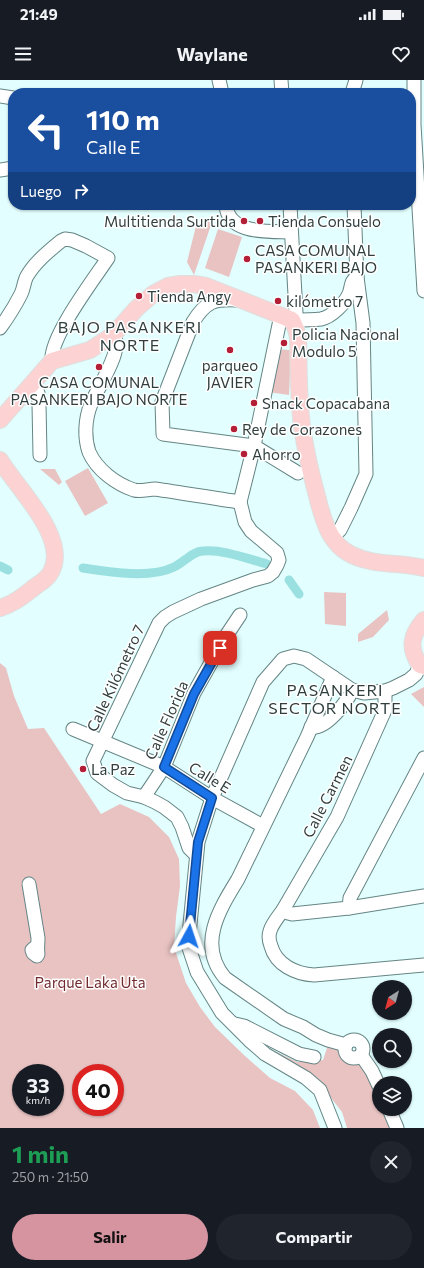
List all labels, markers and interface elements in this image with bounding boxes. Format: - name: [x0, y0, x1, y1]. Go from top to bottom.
- text: 21:49: [20, 5, 58, 23]
- icon: menu: [12, 43, 34, 65]
- text: Waylane: [176, 43, 248, 65]
- icon: heart: [390, 43, 412, 65]
- text: 110 m: [86, 102, 160, 136]
- icon: left: [20, 104, 72, 156]
- text: Calle E: [86, 136, 141, 158]
- icon: right: [70, 180, 92, 202]
- text: Luego: [20, 182, 62, 200]
- place label: Multitienda Surtida: [104, 212, 236, 230]
- place label: Tienda Consuelo: [268, 212, 381, 230]
- marker: Multitienda Surtida: [239, 216, 249, 226]
- marker: Tienda Consuelo: [255, 216, 265, 226]
- place label: CASA COMUNAL PASANKERI BAJO: [255, 241, 377, 276]
- marker: CASA COMUNAL PASANKERI BAJO: [242, 254, 252, 264]
- place label: Tienda Angy: [147, 287, 231, 305]
- marker: Tienda Angy: [134, 291, 144, 301]
- place label: kilómetro 7: [286, 292, 363, 310]
- marker: kilómetro 7: [273, 296, 283, 306]
- district label: BAJO PASANKERI NORTE: [58, 317, 202, 354]
- place label: Policia Nacional Modulo 5: [292, 325, 399, 360]
- marker: Policia Nacional Modulo 5: [279, 338, 289, 348]
- marker: parqueo JAVIER: [225, 345, 235, 355]
- place label: parqueo JAVIER: [202, 356, 258, 391]
- marker: CASA COMUNAL PASANKERI BAJO NORTE: [94, 362, 104, 372]
- place label: CASA COMUNAL PASANKERI BAJO NORTE: [11, 373, 188, 408]
- place label: Snack Copacabana: [262, 394, 390, 412]
- marker: Snack Copacabana: [249, 398, 259, 408]
- place label: Rey de Corazones: [242, 420, 362, 438]
- marker: Rey de Corazones: [229, 424, 239, 434]
- place label: Ahorro: [252, 445, 301, 463]
- marker: Ahorro: [239, 449, 249, 459]
- street label: Calle Kilómetro 7: [82, 622, 148, 734]
- pin: [203, 631, 237, 665]
- icon: arrive: [209, 637, 231, 659]
- street label: Calle Florida: [141, 678, 191, 762]
- district label: PASANKERI SECTOR NORTE: [268, 680, 402, 717]
- street label: Calle Carmen: [298, 752, 356, 840]
- street label: Calle E: [186, 758, 234, 796]
- place label: La Paz: [91, 760, 135, 778]
- marker: La Paz: [78, 764, 88, 774]
- position arrow: [168, 915, 210, 957]
- park label: Parque Laka Uta: [34, 973, 146, 991]
- north arrow: [372, 980, 412, 1020]
- map controls: [372, 980, 412, 1116]
- button: search: [372, 1028, 412, 1068]
- speed limit sign: 40: [72, 1064, 124, 1116]
- text: 33: [26, 1073, 50, 1097]
- button: layers: [372, 1076, 412, 1116]
- text: km/h: [26, 1094, 50, 1106]
- text: 1 min: [12, 1139, 69, 1168]
- button: close: [370, 1141, 412, 1183]
- text: 250 m · 21:50: [12, 1169, 89, 1185]
- button: Salir: [12, 1214, 208, 1260]
- button: Compartir: [216, 1214, 412, 1260]

